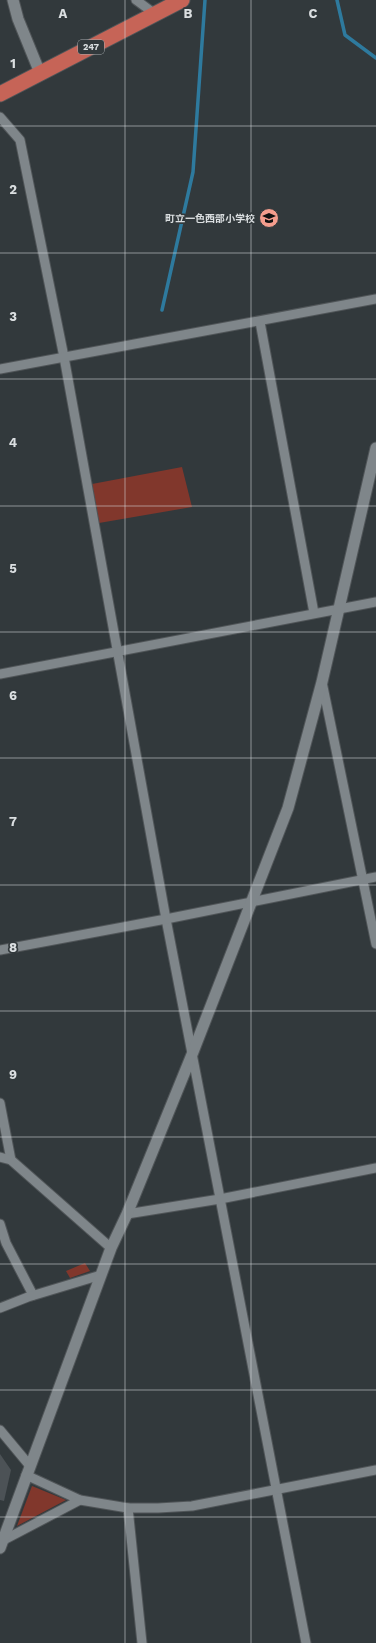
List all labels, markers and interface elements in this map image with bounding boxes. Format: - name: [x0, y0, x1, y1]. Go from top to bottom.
- text: A: [59, 6, 68, 21]
- text: B: [184, 6, 193, 21]
- text: C: [309, 6, 318, 21]
- road number: 247: [78, 40, 104, 54]
- text: 1: [10, 56, 16, 71]
- text: 2: [9, 182, 17, 197]
- school or university icon: 町立一色西部小学校: [258, 207, 280, 229]
- place label: 町立一色西部小学校: [165, 213, 255, 224]
- text: 3: [9, 309, 17, 324]
- text: 4: [9, 435, 18, 450]
- text: 5: [9, 561, 17, 576]
- text: 6: [9, 688, 17, 703]
- text: 7: [9, 814, 17, 829]
- text: 8: [9, 940, 17, 955]
- text: 9: [9, 1067, 17, 1082]

